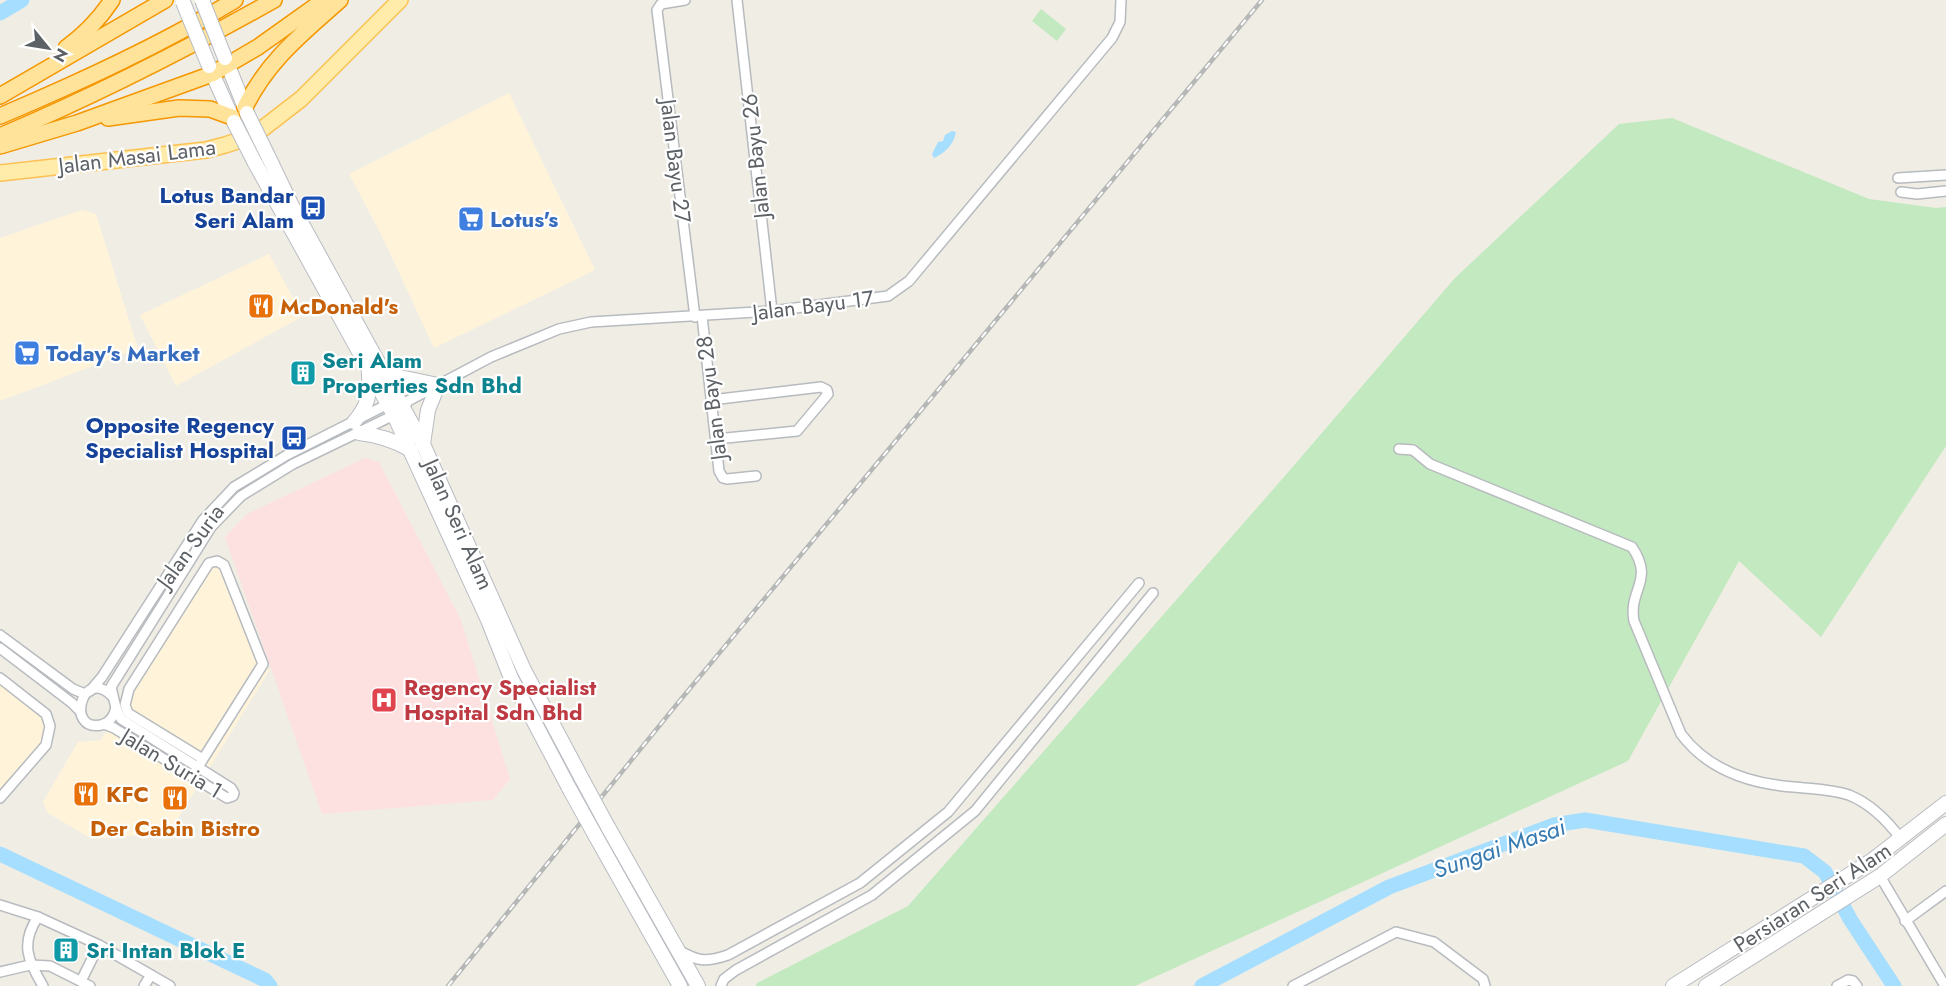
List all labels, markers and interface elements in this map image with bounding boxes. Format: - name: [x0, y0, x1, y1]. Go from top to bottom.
- north arrow: [18, 18, 78, 78]
- text: N: [47, 44, 74, 67]
- street label: Jalan Bayu 26: [733, 92, 778, 223]
- street label: Jalan Bayu 27: [652, 94, 700, 225]
- street label: Jalan Masai Lama: [54, 130, 217, 182]
- place label: Lotus Bandar Seri Alam: [160, 179, 294, 236]
- bus stop icon: Lotus Bandar Seri Alam: [298, 193, 328, 223]
- place label: Lotus's: [490, 203, 558, 235]
- supermarket icon: Lotus's: [456, 204, 486, 234]
- street label: Jalan Bayu 17: [748, 282, 876, 329]
- place label: McDonald's: [280, 290, 398, 322]
- restaurant icon: McDonald's: [246, 291, 276, 321]
- street label: Jalan Bayu 28: [688, 334, 735, 465]
- place label: Today's Market: [46, 337, 200, 369]
- supermarket icon: Today's Market: [12, 338, 42, 368]
- place label: Seri Alam Properties Sdn Bhd: [322, 344, 522, 401]
- building icon: Seri Alam Properties Sdn Bhd: [288, 358, 318, 388]
- place label: Opposite Regency Specialist Hospital: [85, 409, 275, 466]
- bus stop icon: Opposite Regency Specialist Hospital: [279, 423, 309, 453]
- street label: Jalan Seri Alam: [415, 451, 502, 595]
- street label: Jalan Suria: [147, 497, 231, 597]
- place label: Regency Specialist Hospital Sdn Bhd: [404, 671, 596, 728]
- hospital icon: Regency Specialist Hospital Sdn Bhd: [369, 685, 399, 715]
- street label: Jalan Suria 1: [112, 718, 229, 806]
- place label: KFC: [106, 778, 149, 810]
- restaurant icon: KFC: [71, 779, 101, 809]
- restaurant icon: Der Cabin Bistro: [160, 783, 190, 813]
- water label: Sungai Masai: [1428, 809, 1571, 887]
- place label: Der Cabin Bistro: [90, 812, 260, 844]
- street label: Persiaran Seri Alam: [1727, 834, 1897, 960]
- place label: Sri Intan Blok E: [86, 934, 245, 966]
- building icon: Sri Intan Blok E: [51, 935, 81, 965]

